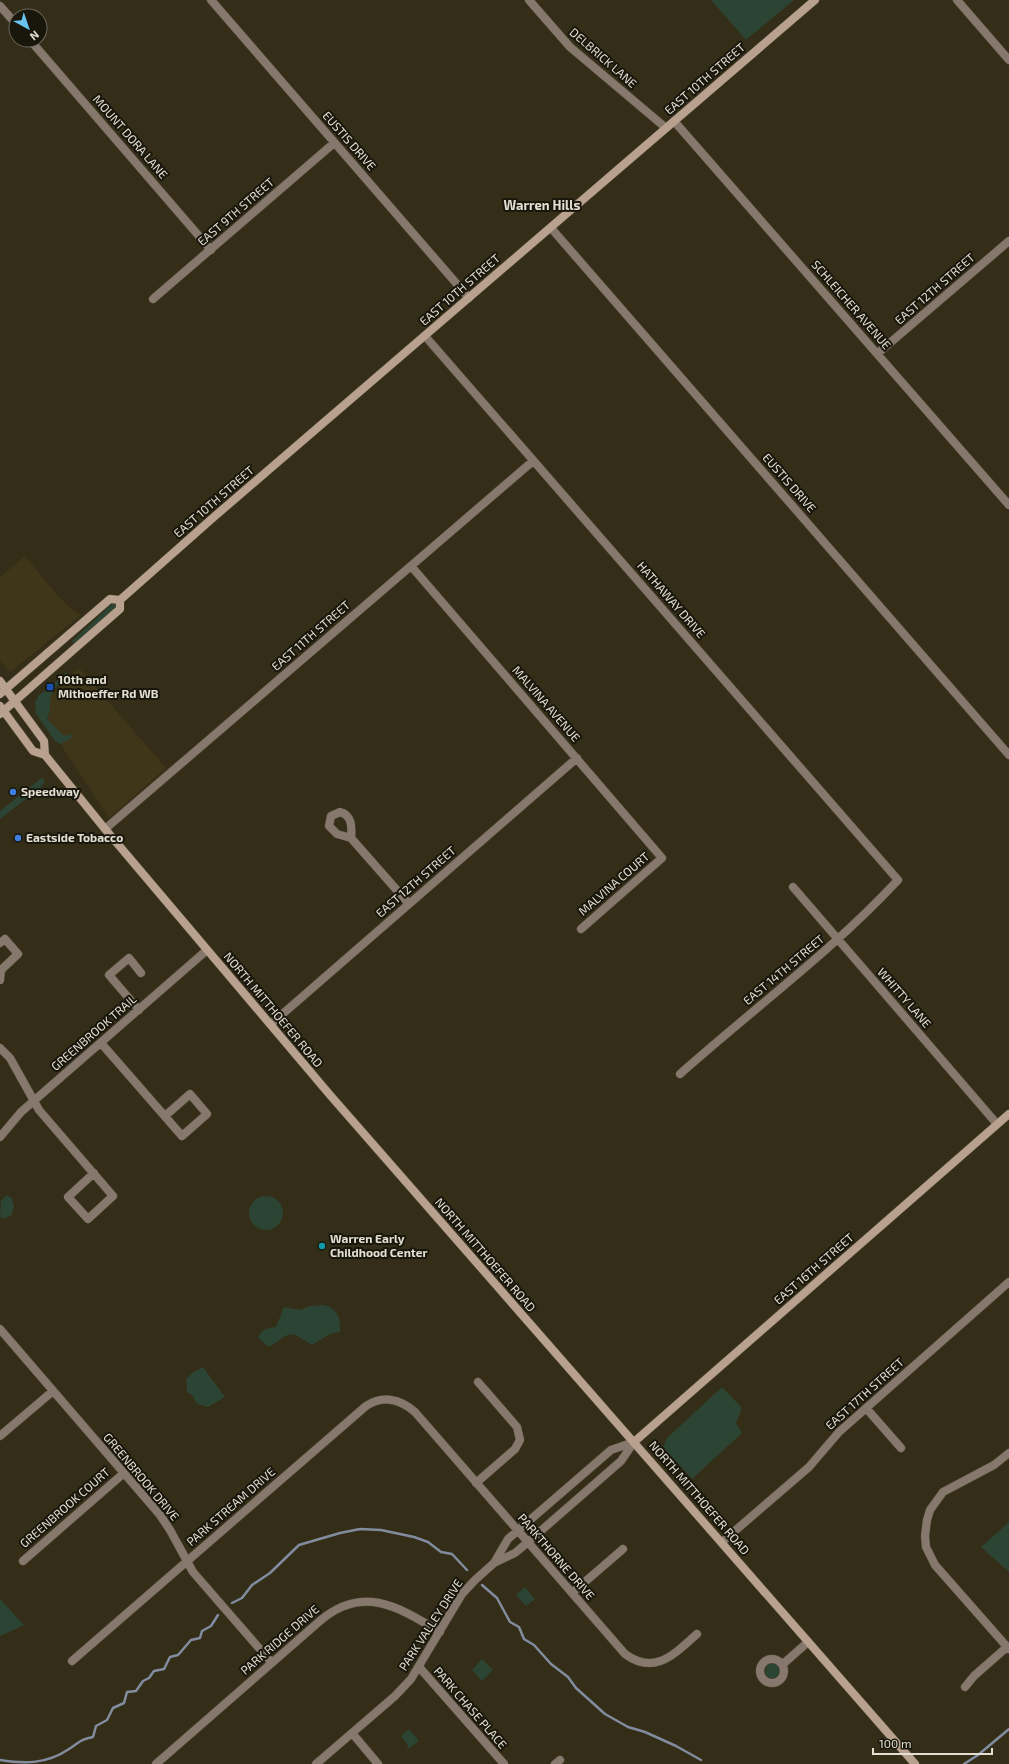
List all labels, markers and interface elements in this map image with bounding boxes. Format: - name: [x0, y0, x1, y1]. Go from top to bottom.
- north arrow: [8, 8, 48, 48]
- street label: DELBRICK LANE: [567, 24, 640, 90]
- text: N: [27, 29, 42, 44]
- street label: EAST 10TH STREET: [661, 40, 747, 117]
- street label: MOUNT DORA LANE: [91, 92, 171, 181]
- street label: EUSTIS DRIVE: [320, 108, 379, 173]
- street label: EAST 9TH STREET: [194, 174, 276, 248]
- district label: Warren Hills: [504, 197, 581, 213]
- street label: EAST 12TH STREET: [892, 250, 977, 327]
- street label: EAST 10TH STREET: [416, 251, 502, 328]
- street label: SCHLEICHER AVENUE: [809, 257, 894, 352]
- street label: EUSTIS DRIVE: [760, 450, 819, 515]
- street label: EAST 10TH STREET: [170, 463, 256, 540]
- street label: HATHAWAY DRIVE: [635, 558, 709, 641]
- street label: EAST 11TH STREET: [268, 597, 352, 673]
- street label: MALVINA AVENUE: [510, 663, 584, 744]
- place label: 10th and Mithoeffer Rd WB: [58, 672, 159, 700]
- marker: 10th and Mithoeffer Rd WB: [45, 682, 55, 692]
- place label: Speedway: [21, 784, 80, 799]
- marker: Speedway: [8, 787, 18, 797]
- place label: Eastside Tobacco: [26, 830, 123, 844]
- marker: Eastside Tobacco: [13, 833, 23, 843]
- street label: EAST 12TH STREET: [373, 843, 458, 920]
- street label: MALVINA COURT: [575, 849, 652, 918]
- street label: EAST 14TH STREET: [740, 931, 827, 1007]
- street label: NORTH MITTHOEFER ROAD: [222, 949, 326, 1070]
- street label: WHITTY LANE: [875, 965, 935, 1030]
- street label: GREENBROOK TRAIL: [48, 991, 139, 1073]
- street label: NORTH MITTHOEFER ROAD: [433, 1195, 539, 1314]
- street label: EAST 16TH STREET: [771, 1230, 856, 1307]
- place label: Warren Early Childhood Center: [330, 1231, 428, 1259]
- marker: Warren Early Childhood Center: [317, 1241, 327, 1251]
- street label: EAST 17TH STREET: [822, 1354, 906, 1432]
- street label: GREENBROOK DRIVE: [101, 1430, 183, 1523]
- street label: NORTH MITTHOEFER ROAD: [647, 1438, 753, 1557]
- street label: GREENBROOK COURT: [17, 1464, 112, 1550]
- street label: PARK STREAM DRIVE: [183, 1464, 278, 1548]
- street label: PARKTHORNE DRIVE: [516, 1510, 598, 1602]
- street label: PARK VALLEY DRIVE: [395, 1576, 465, 1673]
- street label: PARK RIDGE DRIVE: [237, 1601, 322, 1677]
- street label: PARK CHASE PLACE: [431, 1664, 510, 1751]
- scale bar: [873, 1730, 992, 1756]
- text: 100 m: [879, 1736, 911, 1750]

